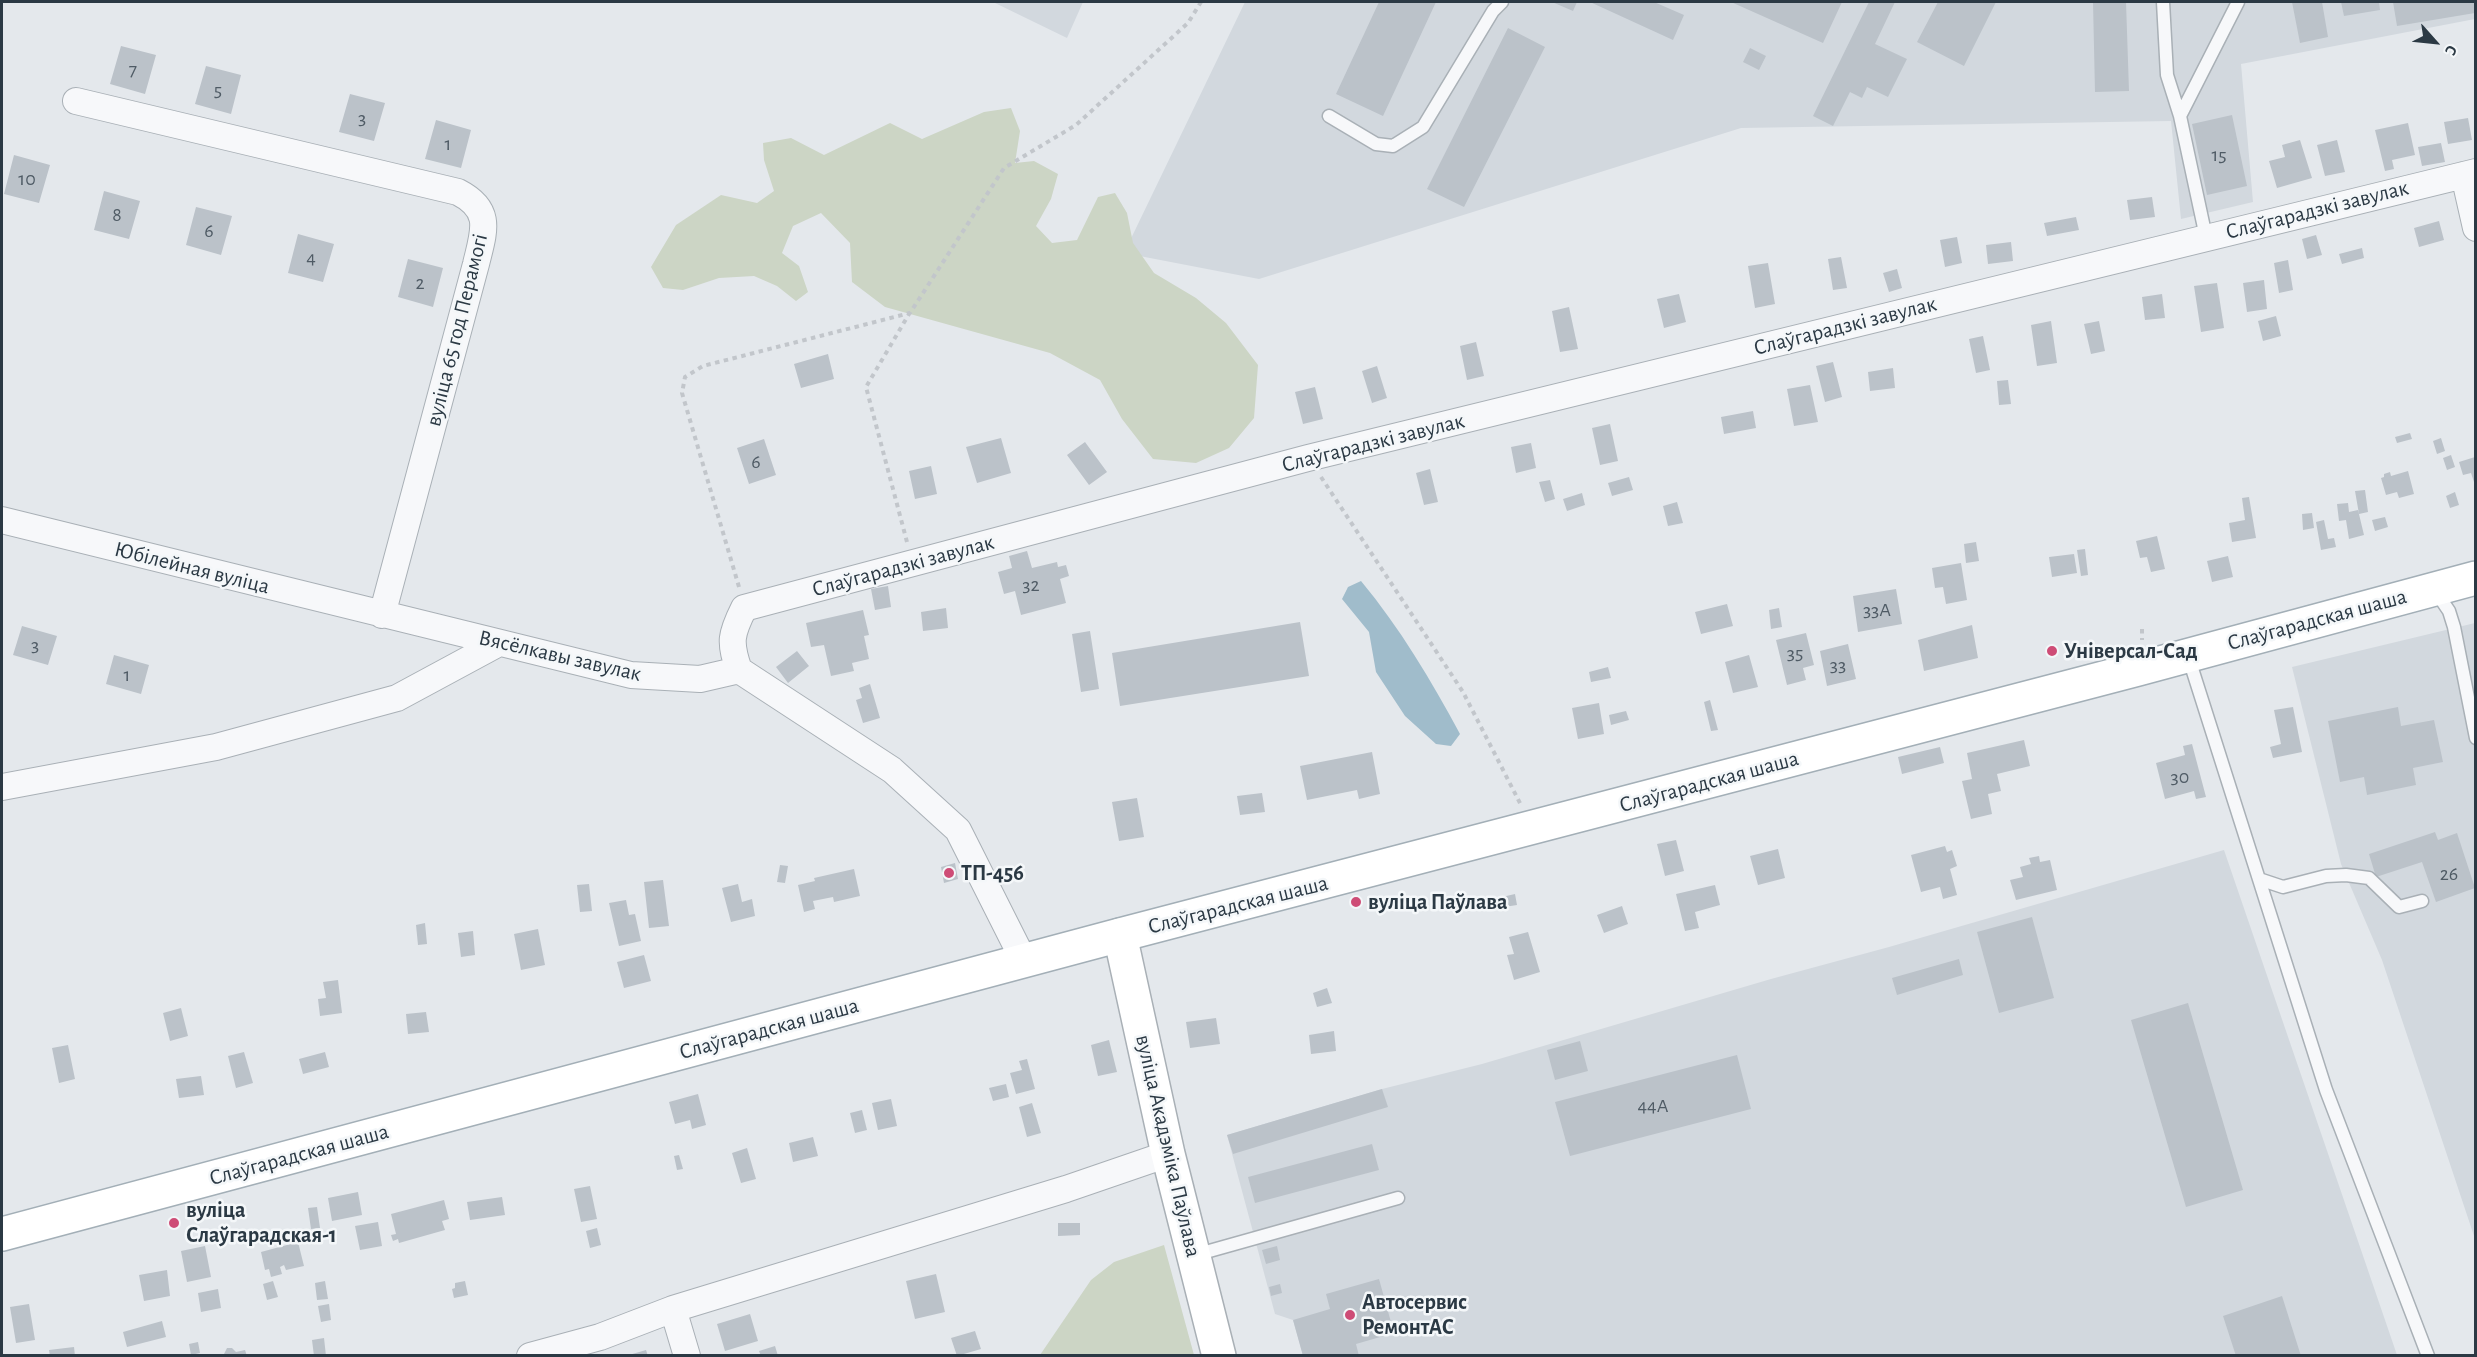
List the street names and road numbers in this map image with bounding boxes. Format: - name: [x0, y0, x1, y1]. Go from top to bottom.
- street label: Слаўгарадзкі завулак: [2223, 175, 2411, 245]
- street label: вуліца 65 год Перамогі: [420, 231, 494, 429]
- street label: Слаўгарадзкі завулак: [1751, 291, 1939, 361]
- street label: Слаўгарадзкі завулак: [1279, 408, 1467, 478]
- street label: Слаўгарадзкі завулак: [809, 529, 997, 603]
- street label: Юбілейная вуліца: [112, 536, 272, 600]
- street label: Слаўгарадская шаша: [2224, 583, 2410, 657]
- street label: Вясёлкавы завулак: [476, 624, 644, 688]
- street label: Слаўгарадская шаша: [1616, 745, 1802, 819]
- street label: Слаўгарадская шаша: [1145, 870, 1331, 940]
- street label: Слаўгарадская шаша: [676, 992, 862, 1066]
- street label: вуліца Акадэміка Паўлава: [1130, 1032, 1206, 1260]
- street label: Слаўгарадская шаша: [206, 1118, 392, 1192]

